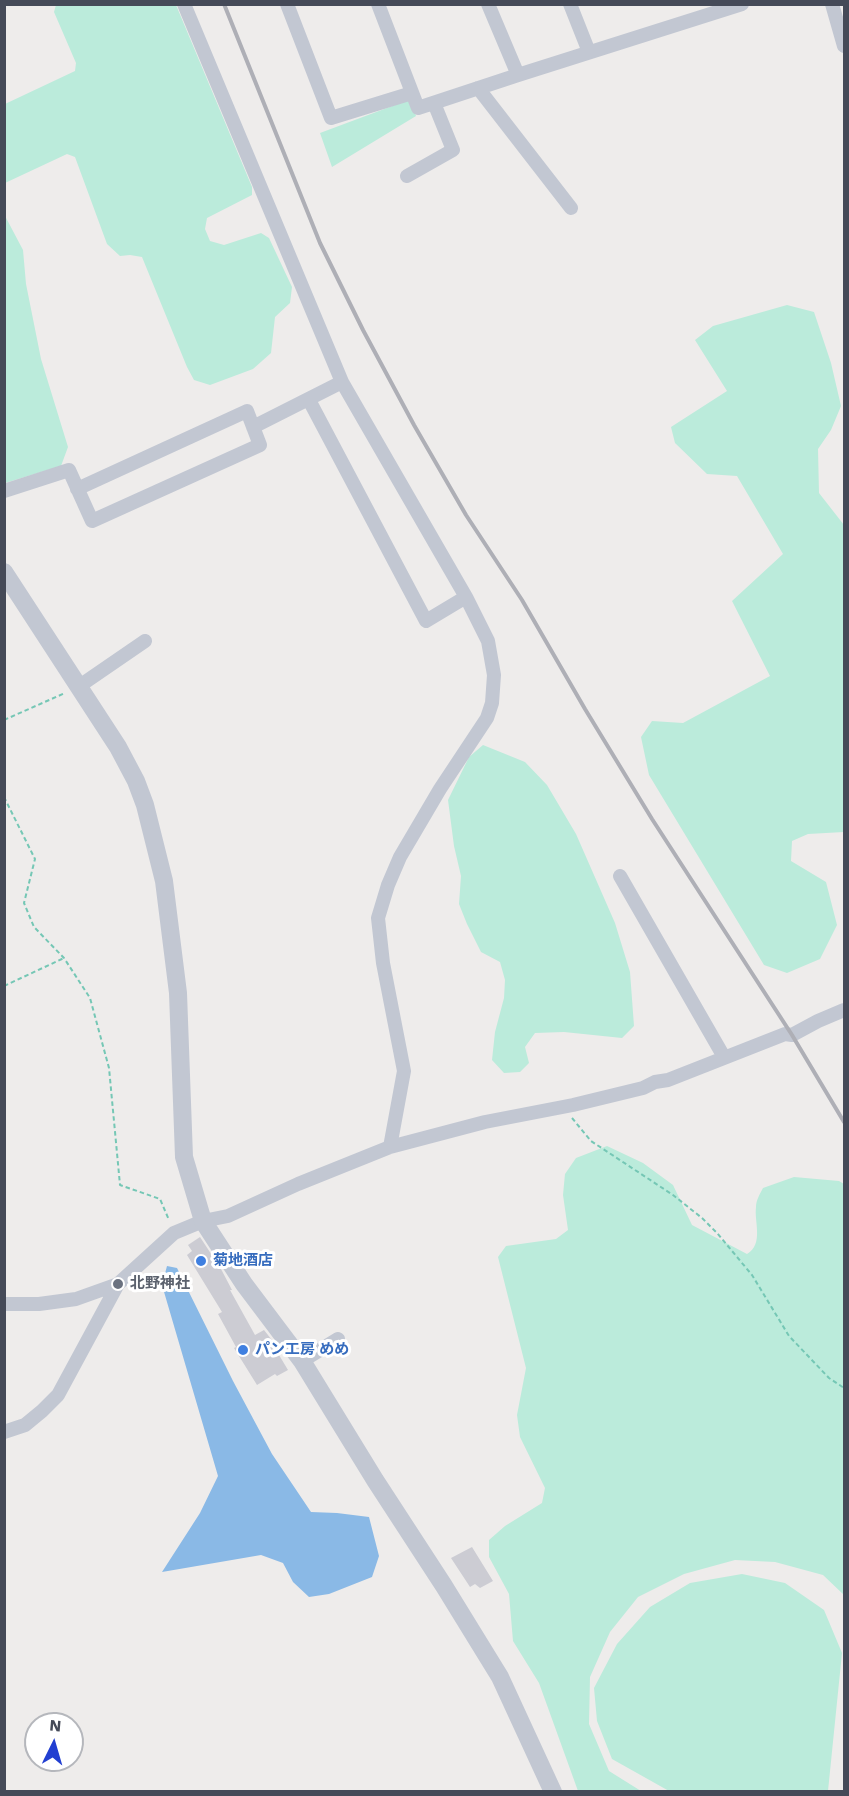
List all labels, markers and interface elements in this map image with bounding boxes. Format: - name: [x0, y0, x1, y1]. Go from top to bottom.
- place label: 菊地酒店: [213, 1252, 273, 1270]
- marker: 菊地酒店: [194, 1254, 208, 1268]
- place label: 北野神社: [130, 1275, 190, 1293]
- marker: 北野神社: [111, 1277, 125, 1291]
- place label: パン工房 めめ: [255, 1341, 349, 1359]
- marker: パン工房 めめ: [236, 1343, 250, 1357]
- north arrow: [24, 1712, 84, 1772]
- text: N: [49, 1716, 62, 1736]

